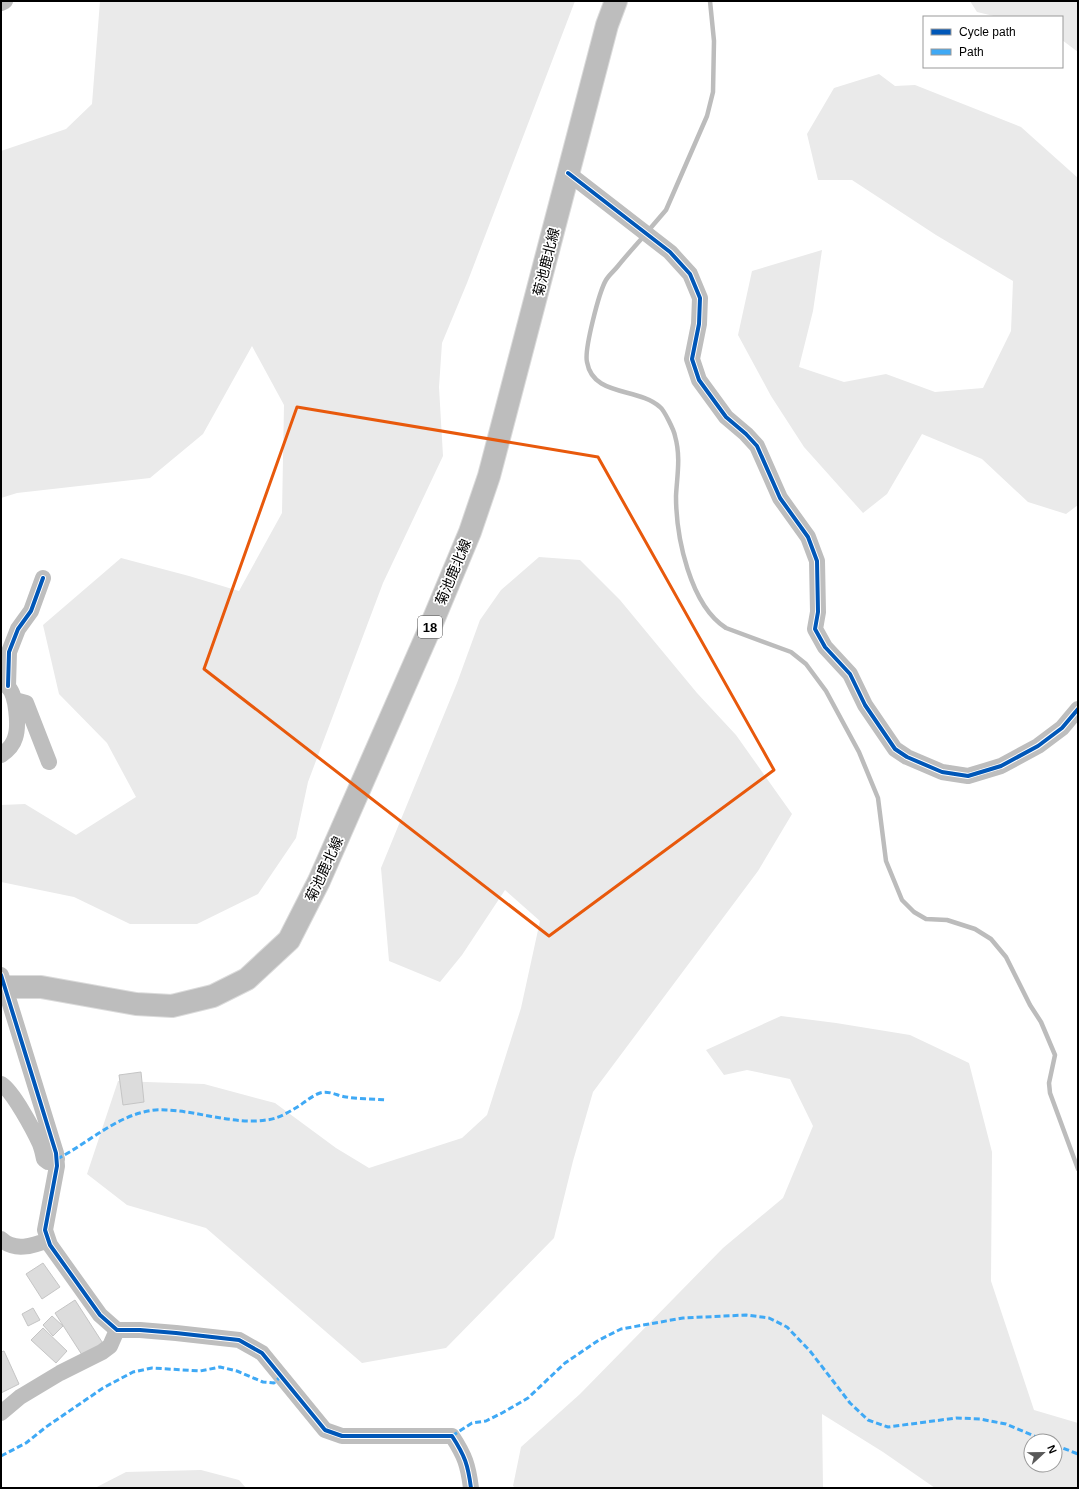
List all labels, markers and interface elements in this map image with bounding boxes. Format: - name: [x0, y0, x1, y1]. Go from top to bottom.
- legend: [923, 16, 1063, 68]
- text: Cycle path: [959, 25, 1016, 39]
- text: Path: [959, 45, 984, 59]
- street label: 菊池鹿北線: [530, 226, 562, 298]
- street label: 菊池鹿北線: [432, 537, 474, 607]
- road number: 18: [418, 616, 442, 638]
- street label: 菊池鹿北線: [302, 834, 346, 904]
- north arrow: [1023, 1433, 1063, 1473]
- text: N: [1045, 1443, 1059, 1455]

